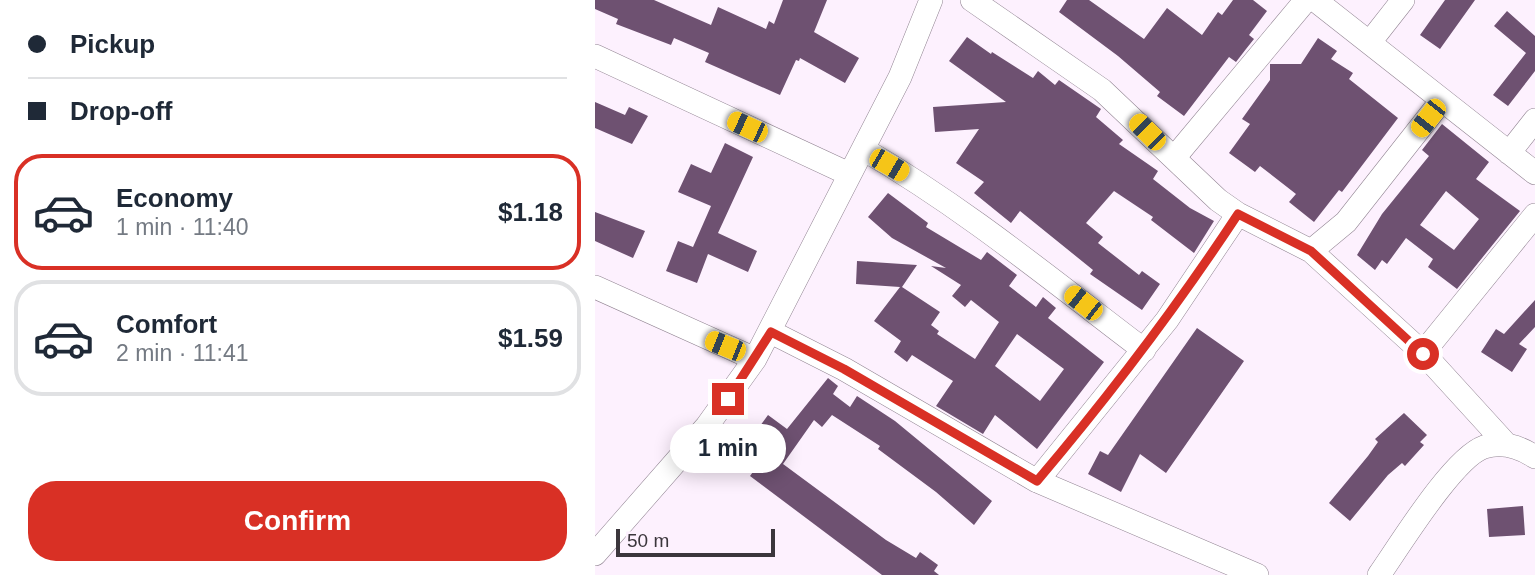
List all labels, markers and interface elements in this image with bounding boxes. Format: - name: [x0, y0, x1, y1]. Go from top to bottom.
- text: Pickup: [70, 29, 155, 59]
- car: [1407, 95, 1450, 141]
- text: Drop-off: [70, 96, 173, 126]
- car: [724, 109, 771, 145]
- car: [1125, 110, 1170, 154]
- car: [866, 145, 913, 185]
- icon: car: [32, 181, 95, 244]
- text: Economy: [116, 183, 233, 213]
- text: $1.18: [498, 197, 563, 227]
- text: 1 min · 11:40: [116, 214, 249, 240]
- car: [1060, 282, 1107, 324]
- icon: car: [32, 307, 95, 370]
- text: Comfort: [116, 309, 217, 339]
- text: $1.59: [498, 323, 563, 353]
- car: [702, 328, 749, 364]
- route start: [1407, 338, 1439, 370]
- text: 2 min · 11:41: [116, 340, 249, 366]
- route end: [712, 383, 744, 415]
- callout: 1 min: [670, 424, 786, 472]
- text: 1 min: [698, 435, 758, 461]
- button: Confirm: [28, 481, 567, 561]
- scale bar: [616, 526, 775, 558]
- text: 50 m: [627, 530, 669, 551]

